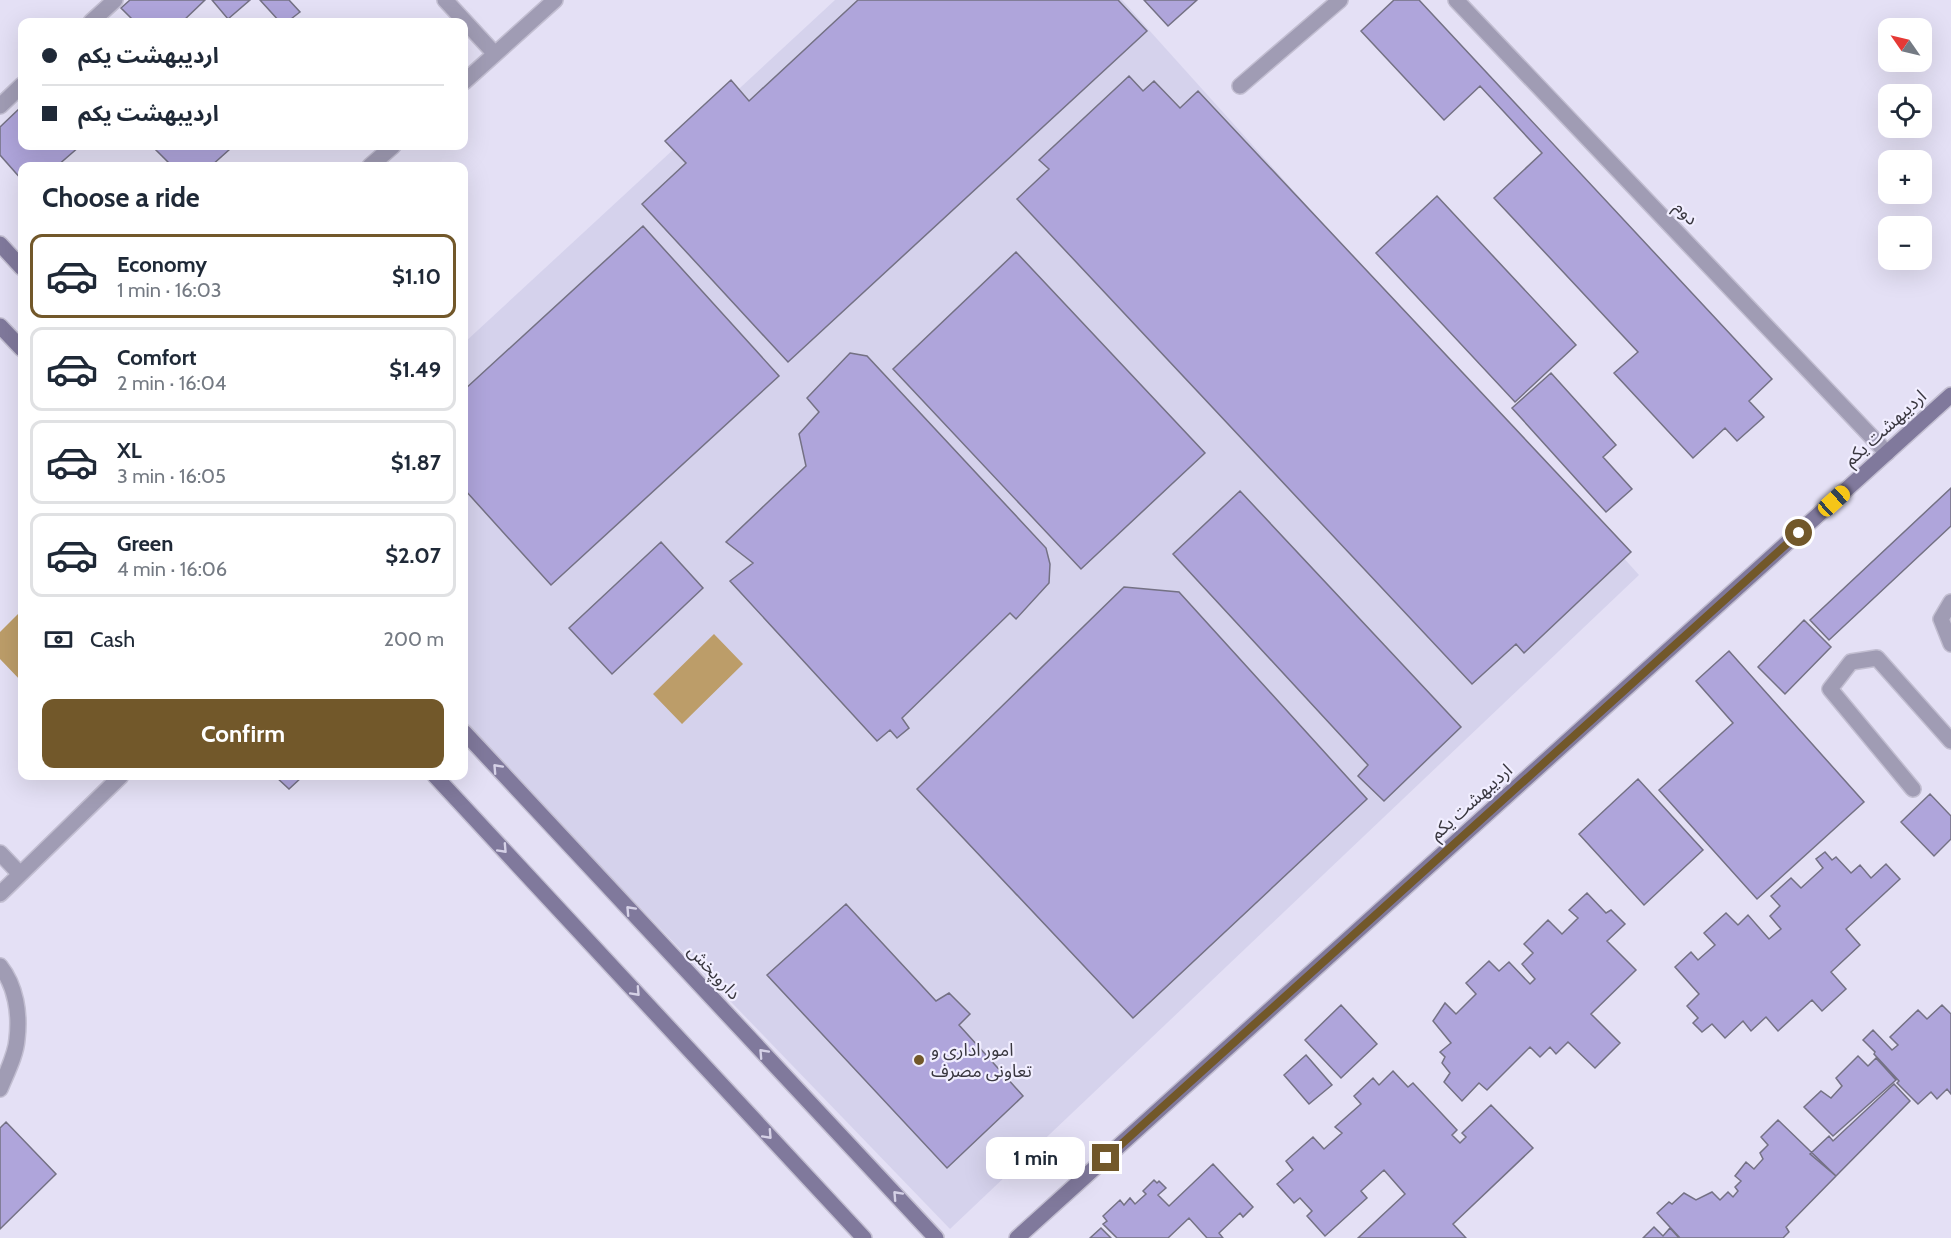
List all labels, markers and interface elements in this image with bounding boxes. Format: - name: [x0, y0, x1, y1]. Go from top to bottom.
- north arrow: [1878, 18, 1932, 72]
- map controls: [1878, 18, 1932, 270]
- text: اردیبهشت یکم: [78, 42, 219, 69]
- button: locate: [1878, 84, 1932, 138]
- text: اردیبهشت یکم: [78, 100, 219, 127]
- button: +: [1878, 150, 1932, 204]
- text: Choose a ride: [42, 181, 200, 214]
- street label: دوم: [1667, 196, 1703, 232]
- button: −: [1878, 216, 1932, 270]
- icon: car: [45, 249, 99, 303]
- text: Economy: [117, 251, 207, 278]
- text: $1.10: [392, 263, 441, 290]
- text: 1 min · 16:03: [117, 278, 222, 302]
- icon: car: [45, 342, 99, 396]
- text: Comfort: [117, 344, 196, 371]
- text: $1.49: [389, 356, 441, 383]
- text: 2 min · 16:04: [117, 371, 226, 395]
- street label: اردیبهشت یکم: [1839, 385, 1932, 472]
- icon: car: [45, 435, 99, 489]
- text: XL: [117, 437, 142, 464]
- text: $1.87: [391, 449, 441, 476]
- text: 3 min · 16:05: [117, 464, 226, 488]
- car: [1815, 482, 1853, 520]
- route start: [1785, 519, 1812, 546]
- icon: car: [45, 528, 99, 582]
- text: Green: [117, 530, 173, 557]
- text: $2.07: [385, 542, 441, 569]
- text: 4 min · 16:06: [117, 557, 227, 581]
- icon: cash: [42, 623, 75, 656]
- text: Cash: [90, 626, 135, 653]
- text: 200 m: [384, 627, 444, 651]
- button: Confirm: [42, 699, 444, 768]
- street label: اردیبهشت یکم: [1425, 759, 1518, 846]
- one-way arrow: [493, 764, 504, 774]
- one-way arrow: [496, 842, 507, 853]
- one-way arrow: [626, 907, 637, 917]
- street label: داروپخش: [683, 940, 745, 1004]
- one-way arrow: [629, 985, 640, 996]
- place label: امور اداری و تعاونی مصرف: [931, 1039, 1032, 1082]
- one-way arrow: [760, 1049, 771, 1060]
- marker: امور اداری و تعاونی مصرف: [912, 1053, 926, 1067]
- one-way arrow: [761, 1128, 772, 1139]
- callout: 1 min: [986, 1137, 1085, 1179]
- route end: [1092, 1144, 1119, 1171]
- text: 1 min: [1013, 1146, 1058, 1170]
- one-way arrow: [893, 1192, 904, 1203]

